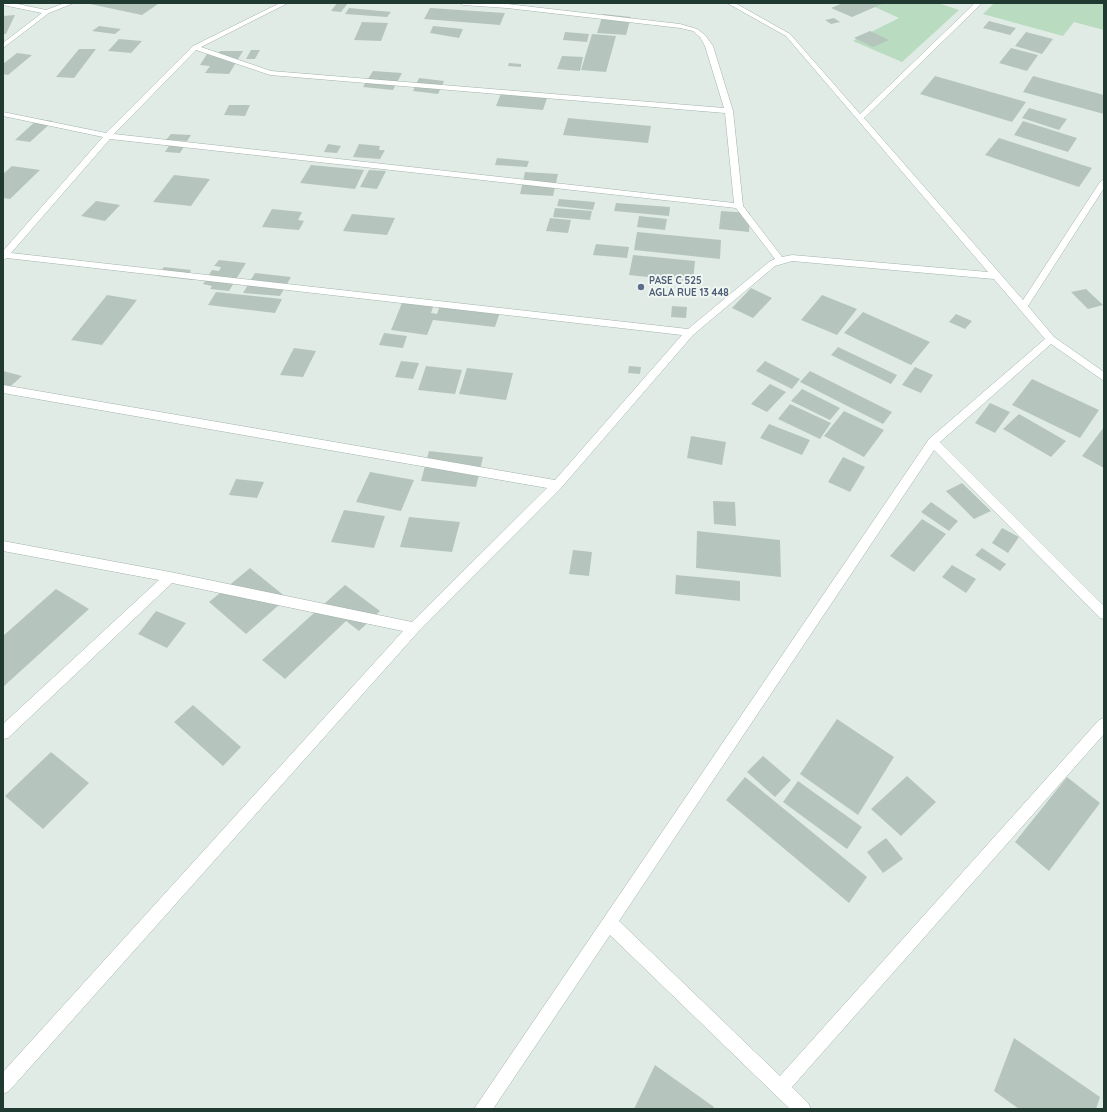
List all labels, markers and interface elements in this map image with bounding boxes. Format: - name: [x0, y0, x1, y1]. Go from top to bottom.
- place label: PASE C 525 AGLA RUE 13 448: [649, 275, 729, 298]
- marker: PASE C 525 AGLA RUE 13 448: [636, 282, 646, 292]

